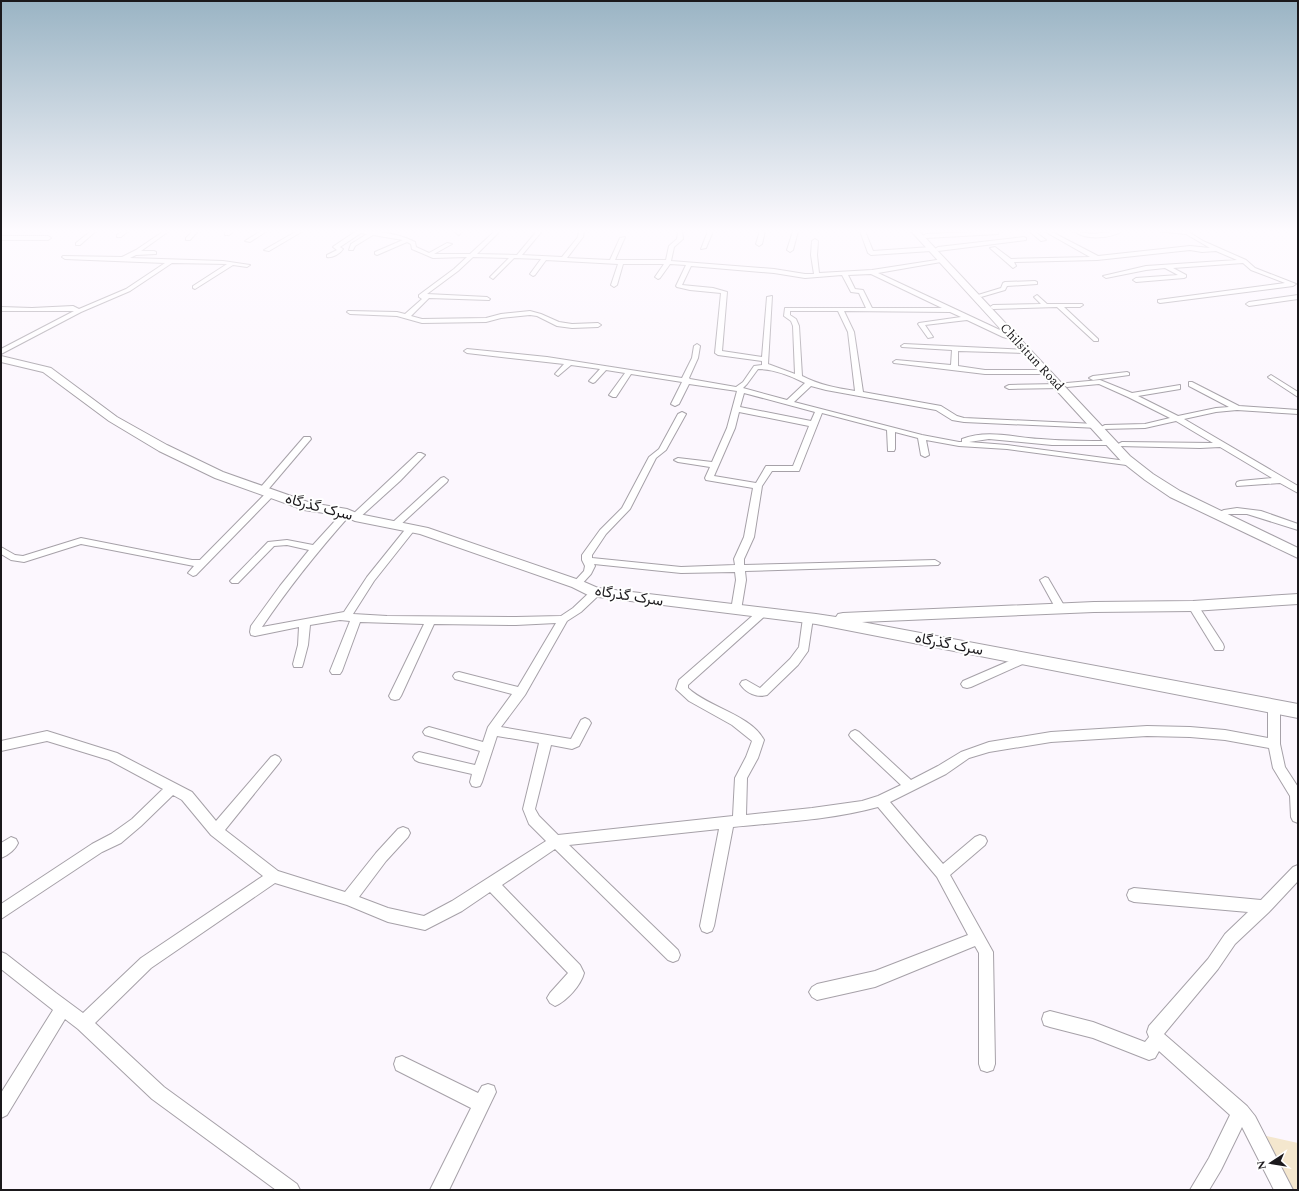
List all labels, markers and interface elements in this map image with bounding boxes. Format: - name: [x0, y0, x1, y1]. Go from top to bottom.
- street label: Chilsitun Road: [995, 319, 1069, 395]
- street label: سرک گذرگاه: [283, 487, 355, 527]
- street label: سرک گذرگاه: [593, 579, 665, 613]
- street label: سرک گذرگاه: [913, 626, 985, 662]
- north arrow: [1251, 1143, 1291, 1183]
- text: N: [1252, 1159, 1271, 1171]

